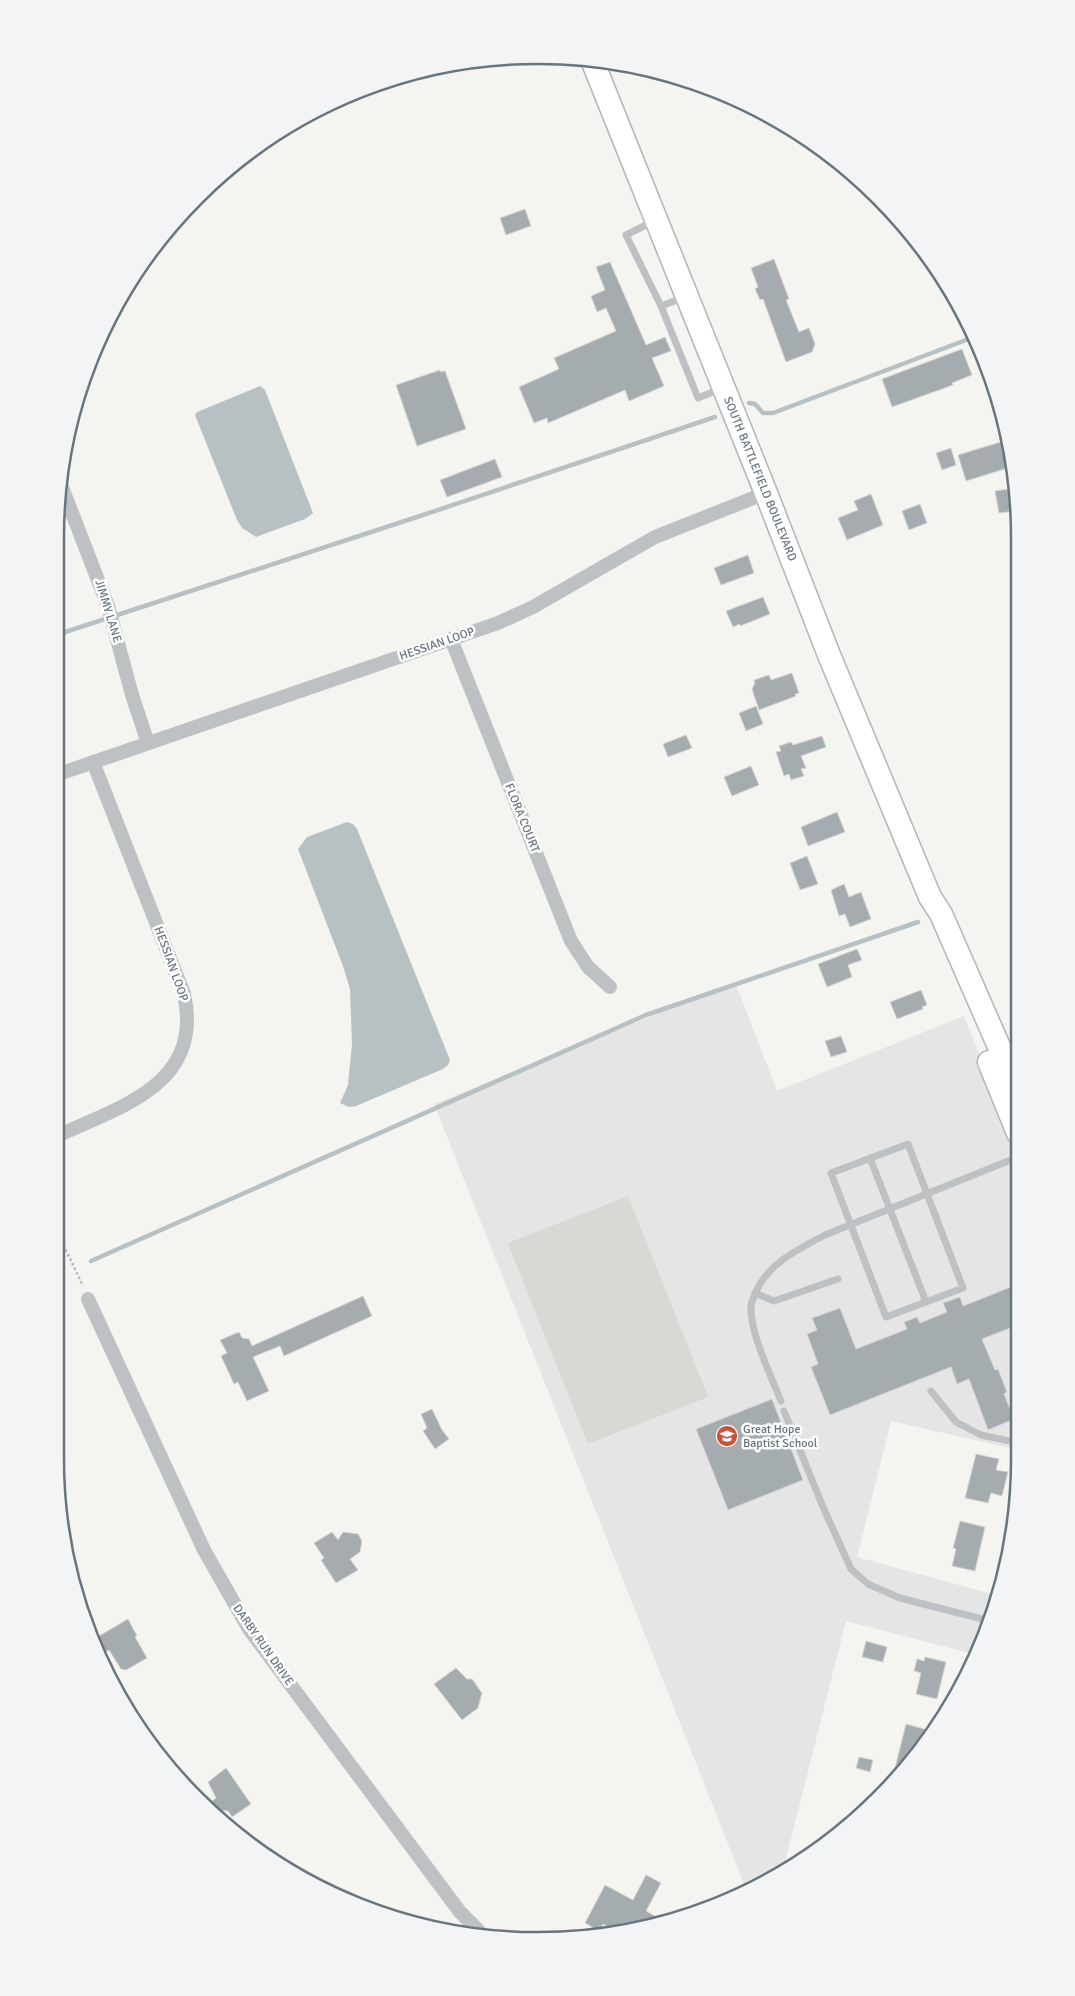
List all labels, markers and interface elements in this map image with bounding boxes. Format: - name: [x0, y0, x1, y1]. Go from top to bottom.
- street label: SOUTH BATTLEFIELD BOULEVARD: [720, 395, 800, 564]
- street label: JIMMY LANE: [91, 578, 125, 645]
- street label: HESSIAN LOOP: [397, 624, 477, 664]
- street label: FLORA COURT: [501, 781, 543, 855]
- street label: HESSIAN LOOP: [151, 925, 192, 1004]
- place label: Great Hope Baptist School: [743, 1422, 818, 1451]
- school or university icon: Great Hope Baptist School: [715, 1424, 739, 1448]
- street label: DARBY RUN DRIVE: [229, 1601, 297, 1689]

